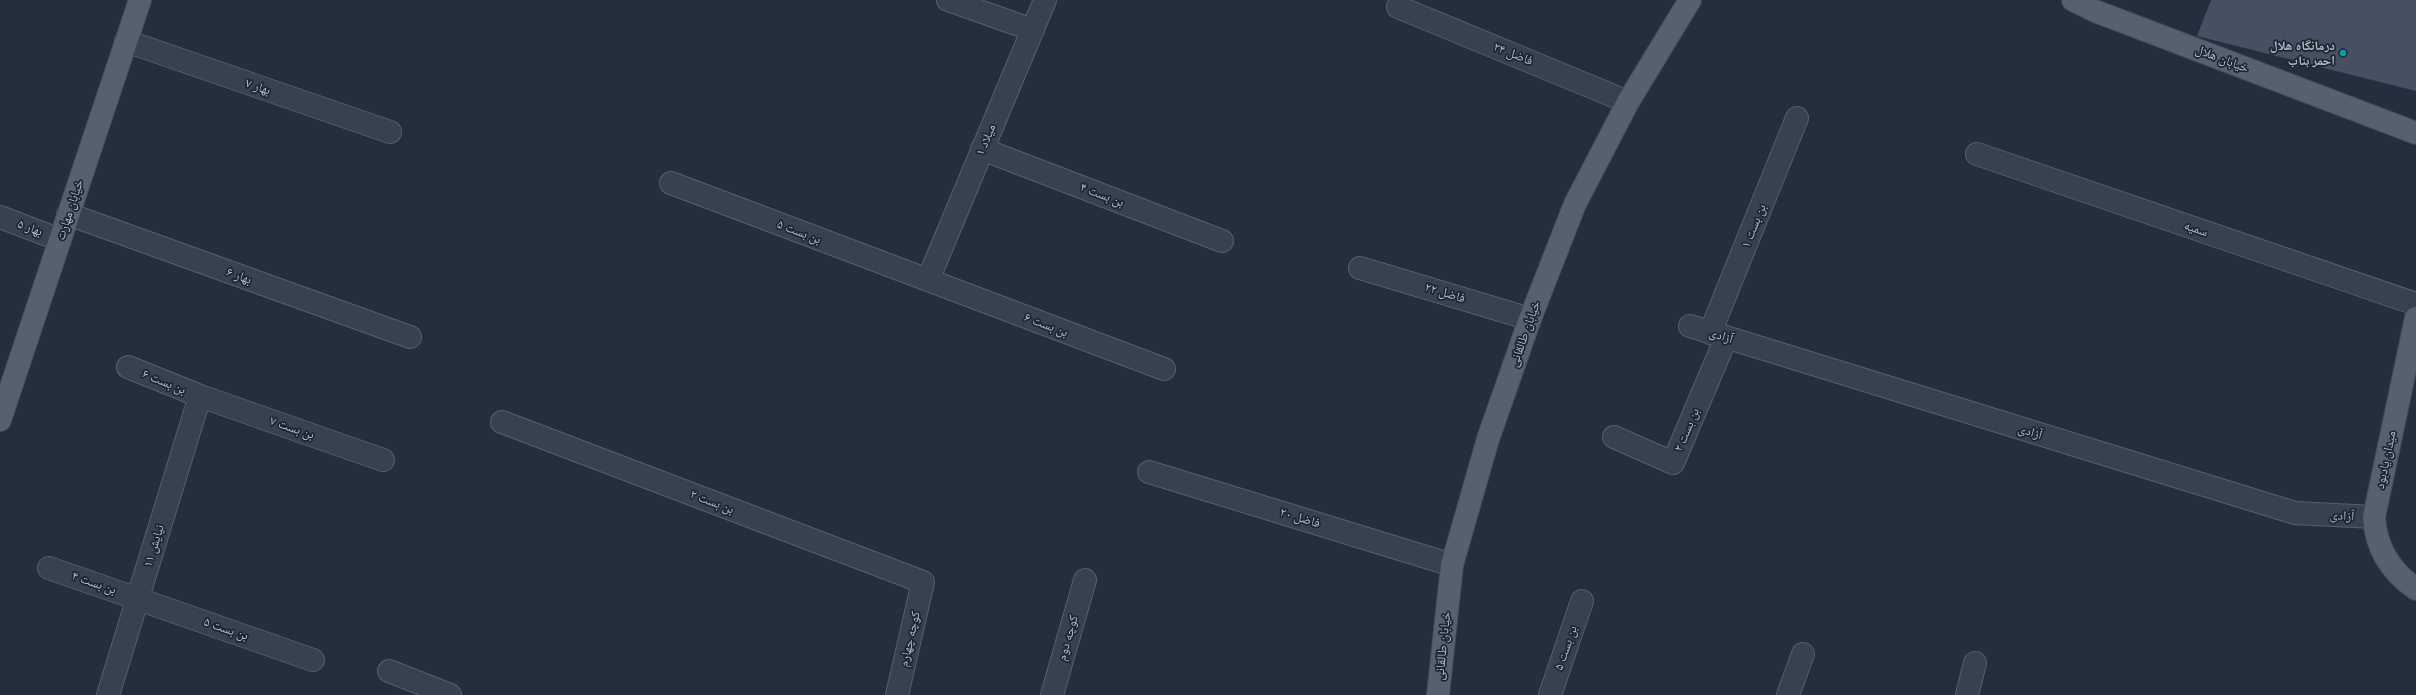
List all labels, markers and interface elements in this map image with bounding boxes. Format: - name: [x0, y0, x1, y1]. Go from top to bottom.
- place label: درمانگاه هلال احمر بناب: [2270, 38, 2335, 69]
- street label: فاضل ۲۴: [1491, 39, 1535, 69]
- street label: خیابان هلال: [2193, 42, 2251, 76]
- marker: درمانگاه هلال احمر بناب: [2338, 48, 2348, 58]
- street label: بهار ۷: [243, 75, 273, 99]
- street label: میلاد ۱: [972, 122, 1000, 158]
- street label: خیابان مهارت: [53, 178, 87, 242]
- street label: بن بست ۴: [1078, 179, 1126, 211]
- street label: بن بست ۱: [1738, 202, 1770, 250]
- street label: بهار ۵: [15, 216, 45, 240]
- street label: بن بست ۵: [775, 216, 823, 248]
- street label: سمیه: [2182, 218, 2210, 240]
- street label: بهار ۶: [224, 264, 254, 288]
- street label: فاضل ۲۲: [1423, 279, 1467, 307]
- street label: خیابان طالقانی: [1506, 299, 1544, 369]
- street label: بن بست ۶: [1022, 309, 1070, 341]
- street label: آزادی: [1707, 325, 1735, 347]
- street label: بن بست ۶: [140, 366, 188, 398]
- street label: بن بست ۲: [1671, 406, 1703, 454]
- street label: بن بست ۷: [268, 413, 316, 443]
- street label: آزادی: [2016, 421, 2044, 443]
- street label: میدان یادبود: [2372, 430, 2400, 490]
- street label: بن بست ۲: [688, 486, 736, 518]
- street label: فاضل ۲۰: [1278, 504, 1322, 532]
- street label: آزادی: [2329, 508, 2355, 524]
- street label: نیایش ۱۱: [140, 523, 168, 569]
- street label: بن بست ۴: [70, 568, 118, 598]
- street label: کوچه چهارم: [896, 610, 924, 668]
- street label: خیابان طالقانی: [1432, 611, 1454, 681]
- street label: کوچه دوم: [1054, 613, 1082, 663]
- street label: بن بست ۵: [202, 614, 250, 644]
- street label: بن بست ۵: [1551, 624, 1581, 672]

